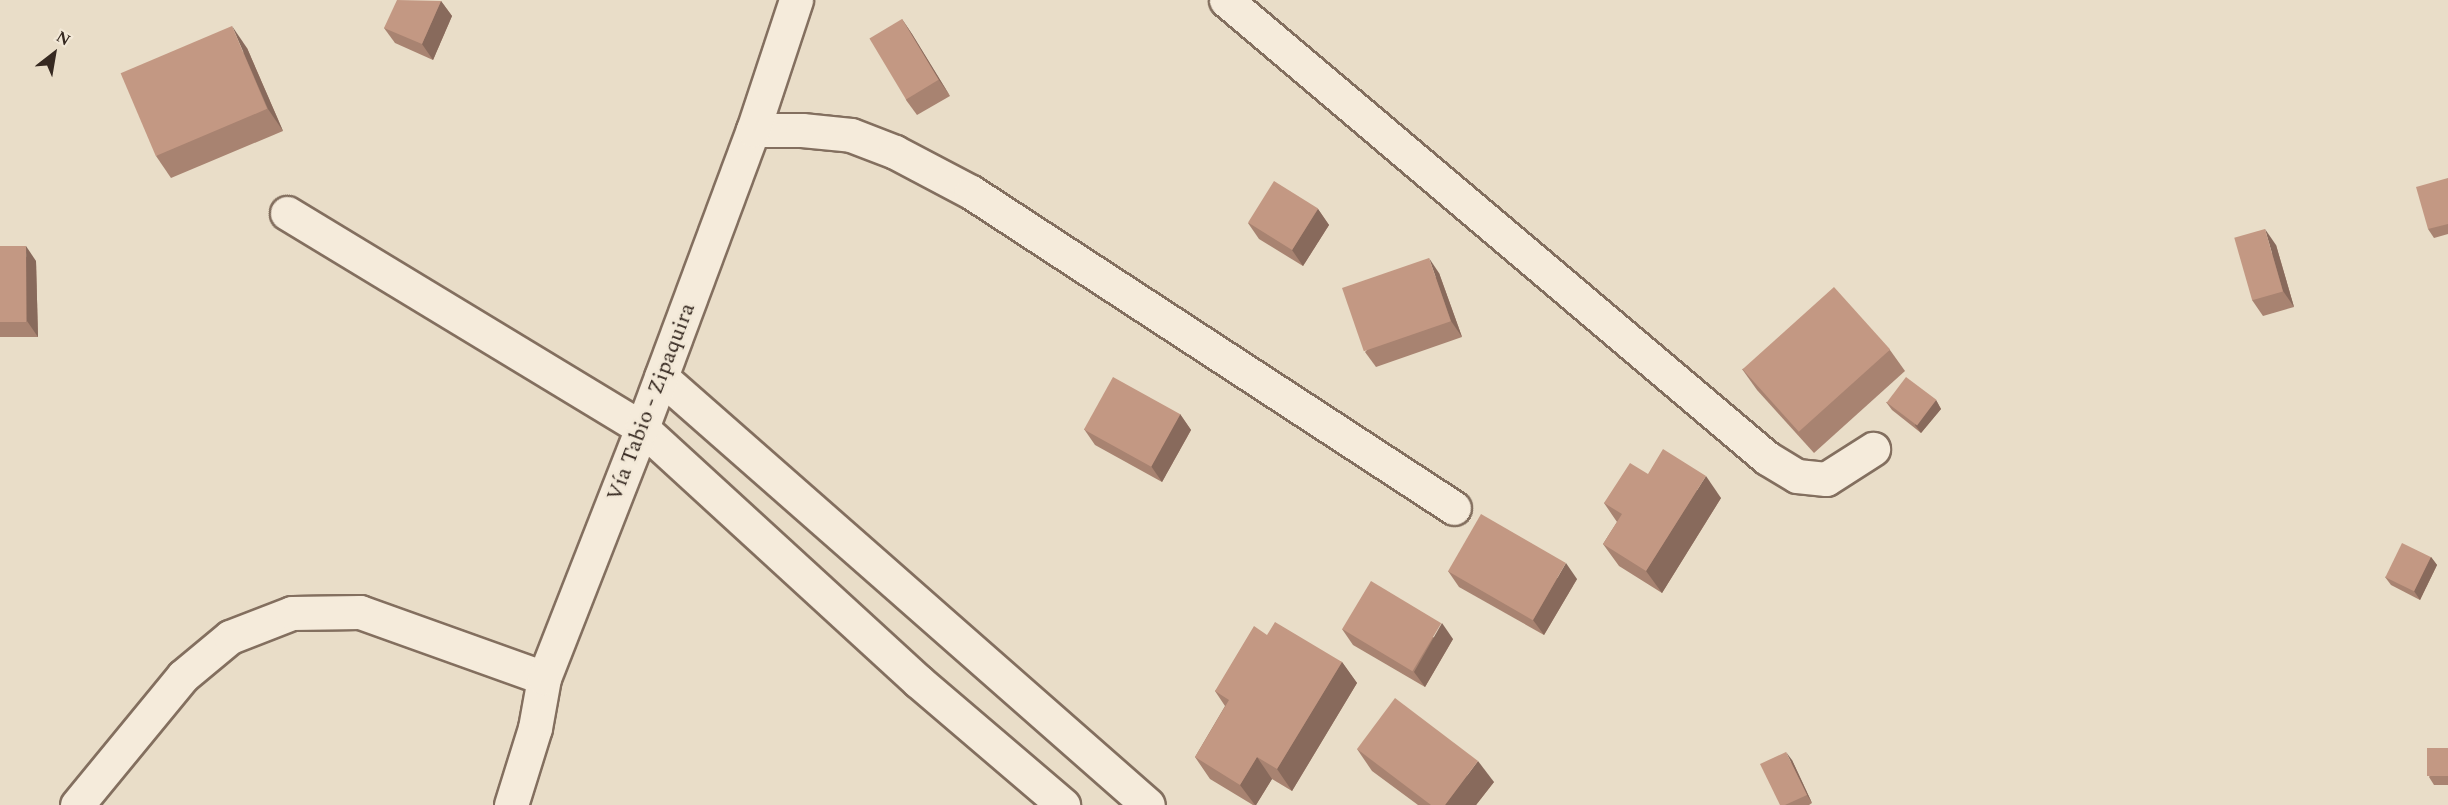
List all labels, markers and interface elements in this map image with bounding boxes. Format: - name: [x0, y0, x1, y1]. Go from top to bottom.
- north arrow: [24, 24, 84, 84]
- text: N: [51, 25, 75, 52]
- street label: Vía Tabio - Zipaquira: [601, 299, 701, 505]

